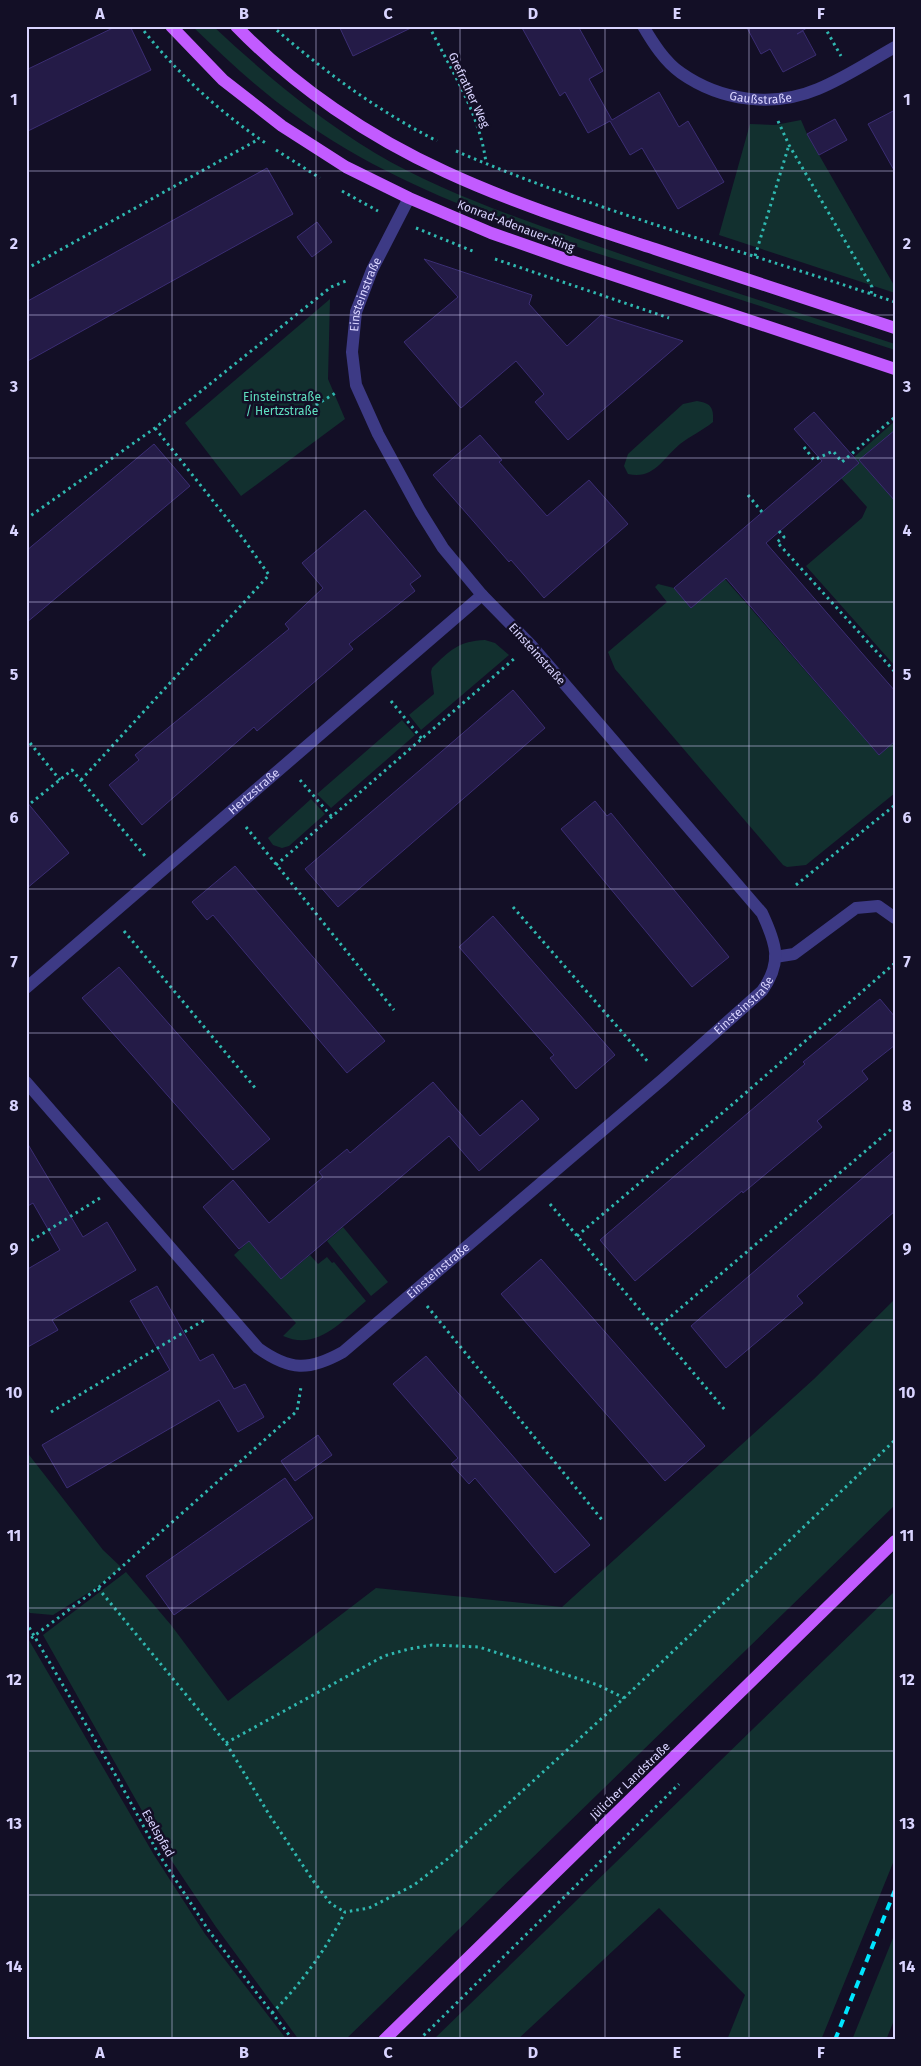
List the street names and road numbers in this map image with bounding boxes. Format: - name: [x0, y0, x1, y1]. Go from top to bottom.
- street label: Grefrather Weg: [445, 50, 493, 131]
- street label: Gaußstraße: [728, 89, 793, 107]
- street label: Konrad-Adenauer-Ring: [455, 197, 577, 255]
- street label: Einsteinstraße: [347, 255, 384, 332]
- street label: Einsteinstraße: [506, 620, 568, 688]
- street label: Hertzstraße: [225, 766, 283, 817]
- street label: Einsteinstraße: [711, 974, 777, 1037]
- street label: Einsteinstraße: [404, 1240, 472, 1301]
- street label: Jülicher Landstraße: [587, 1739, 673, 1823]
- street label: Eselspfad: [139, 1807, 177, 1859]

